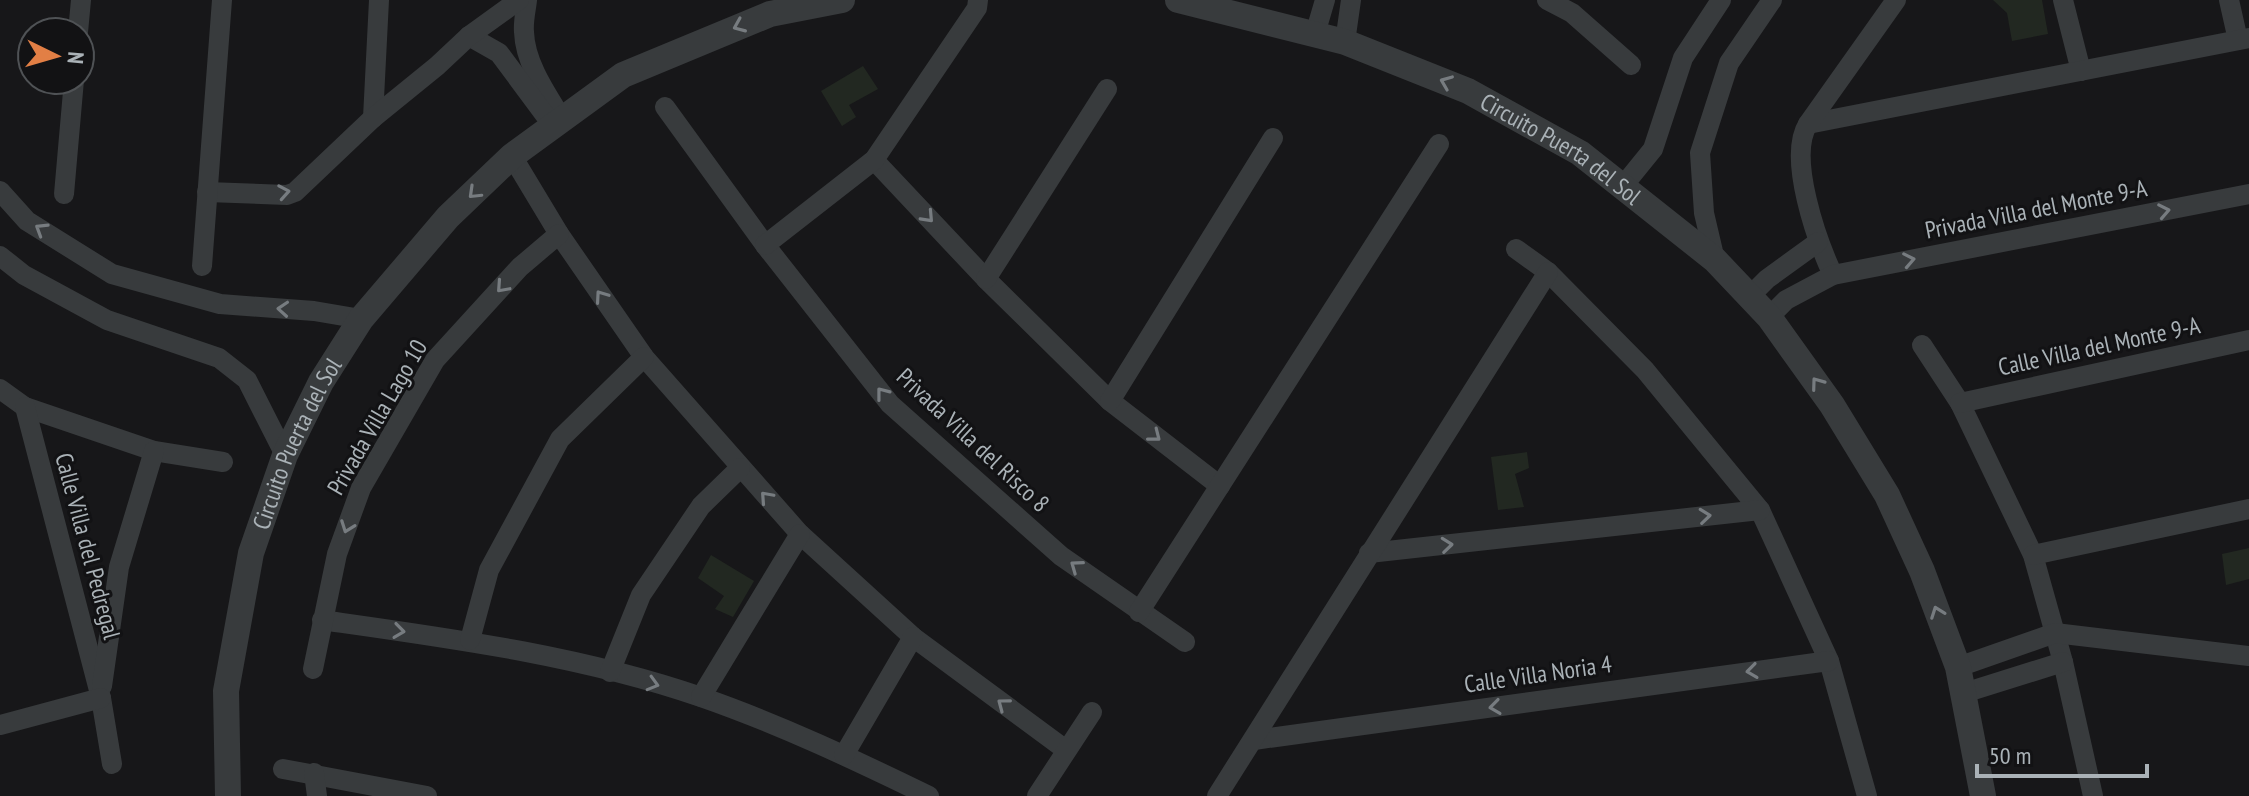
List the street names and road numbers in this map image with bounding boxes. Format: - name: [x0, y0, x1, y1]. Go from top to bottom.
- street label: Circuito Puerta del Sol: [1475, 86, 1648, 211]
- street label: Privada Villa del Monte 9-A: [1923, 172, 2150, 246]
- street label: Calle Villa del Monte 9-A: [1995, 309, 2203, 383]
- street label: Privada Villa Lago 10: [320, 334, 434, 500]
- street label: Circuito Puerta del Sol: [245, 351, 348, 533]
- street label: Privada Villa del Risco 8: [890, 361, 1056, 519]
- street label: Calle Villa del Pedregal: [48, 450, 128, 643]
- street label: Calle Villa Noria 4: [1462, 648, 1614, 700]

